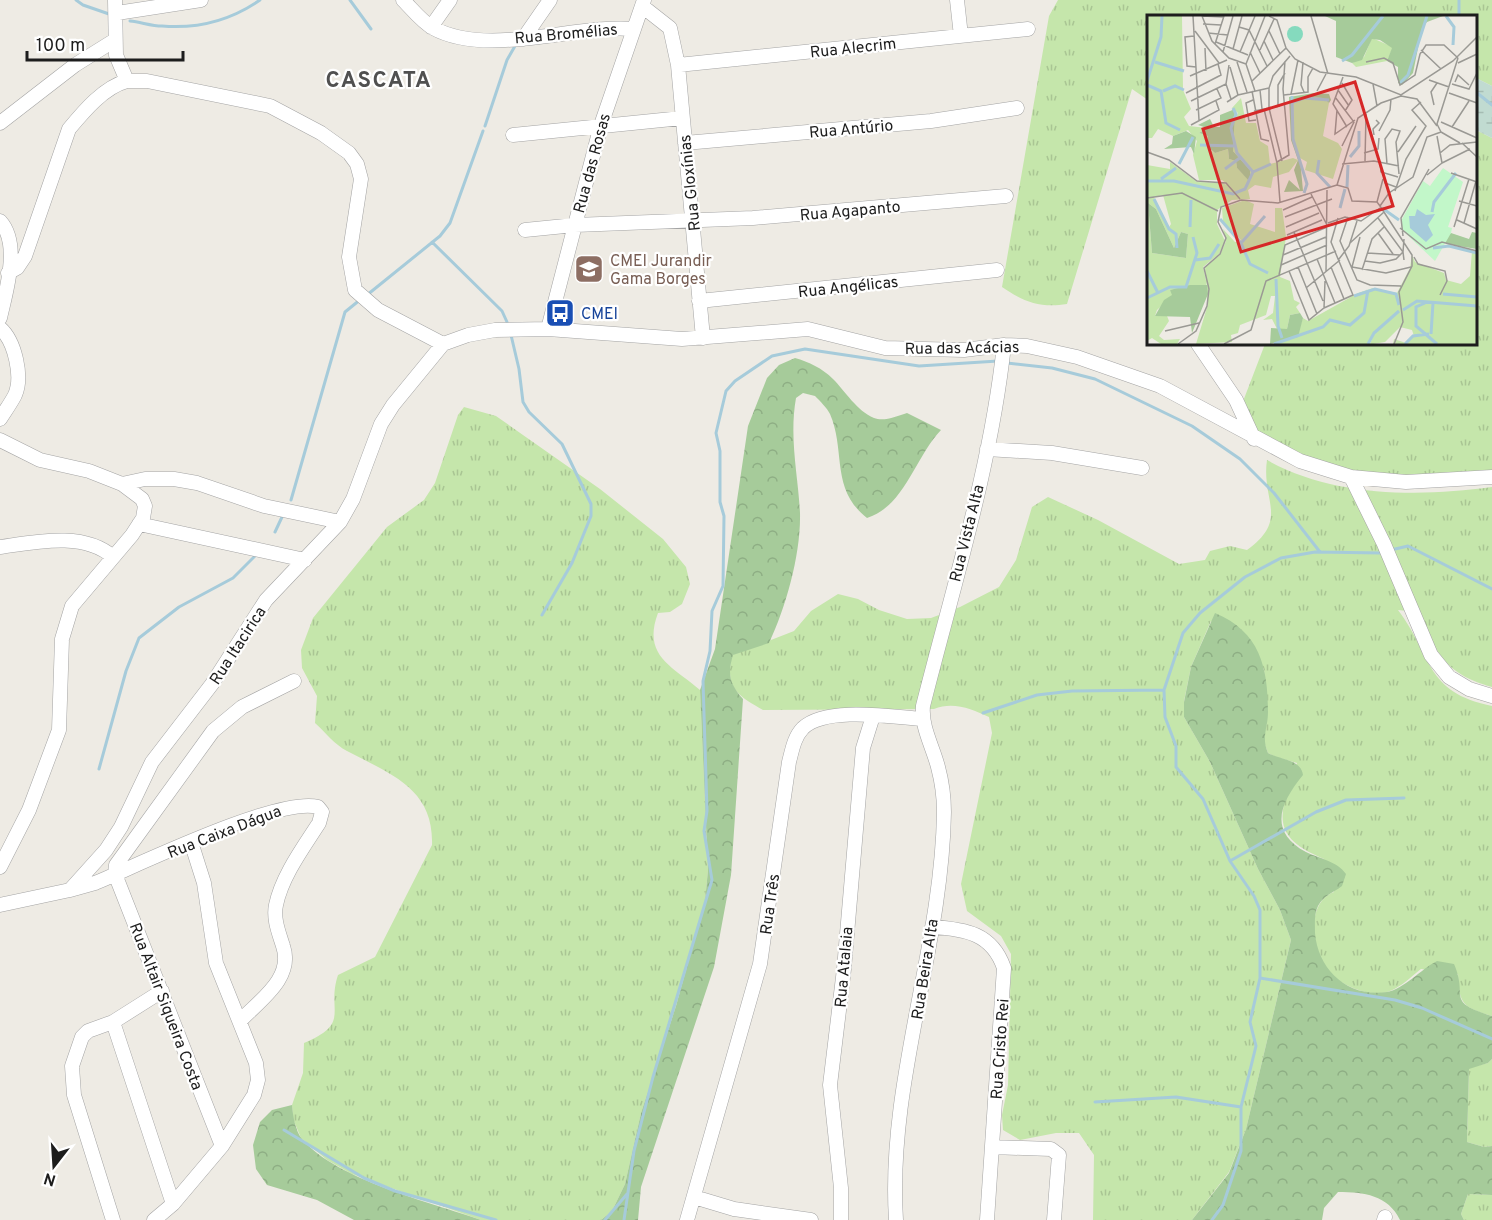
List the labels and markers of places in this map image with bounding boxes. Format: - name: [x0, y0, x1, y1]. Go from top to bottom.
- place label: CMEI Jurandir Gama Borges: [610, 252, 712, 290]
- school or university icon: CMEI Jurandir Gama Borges: [573, 253, 605, 285]
- bus stop icon: CMEI: [544, 297, 576, 329]
- place label: CMEI: [581, 305, 618, 325]

